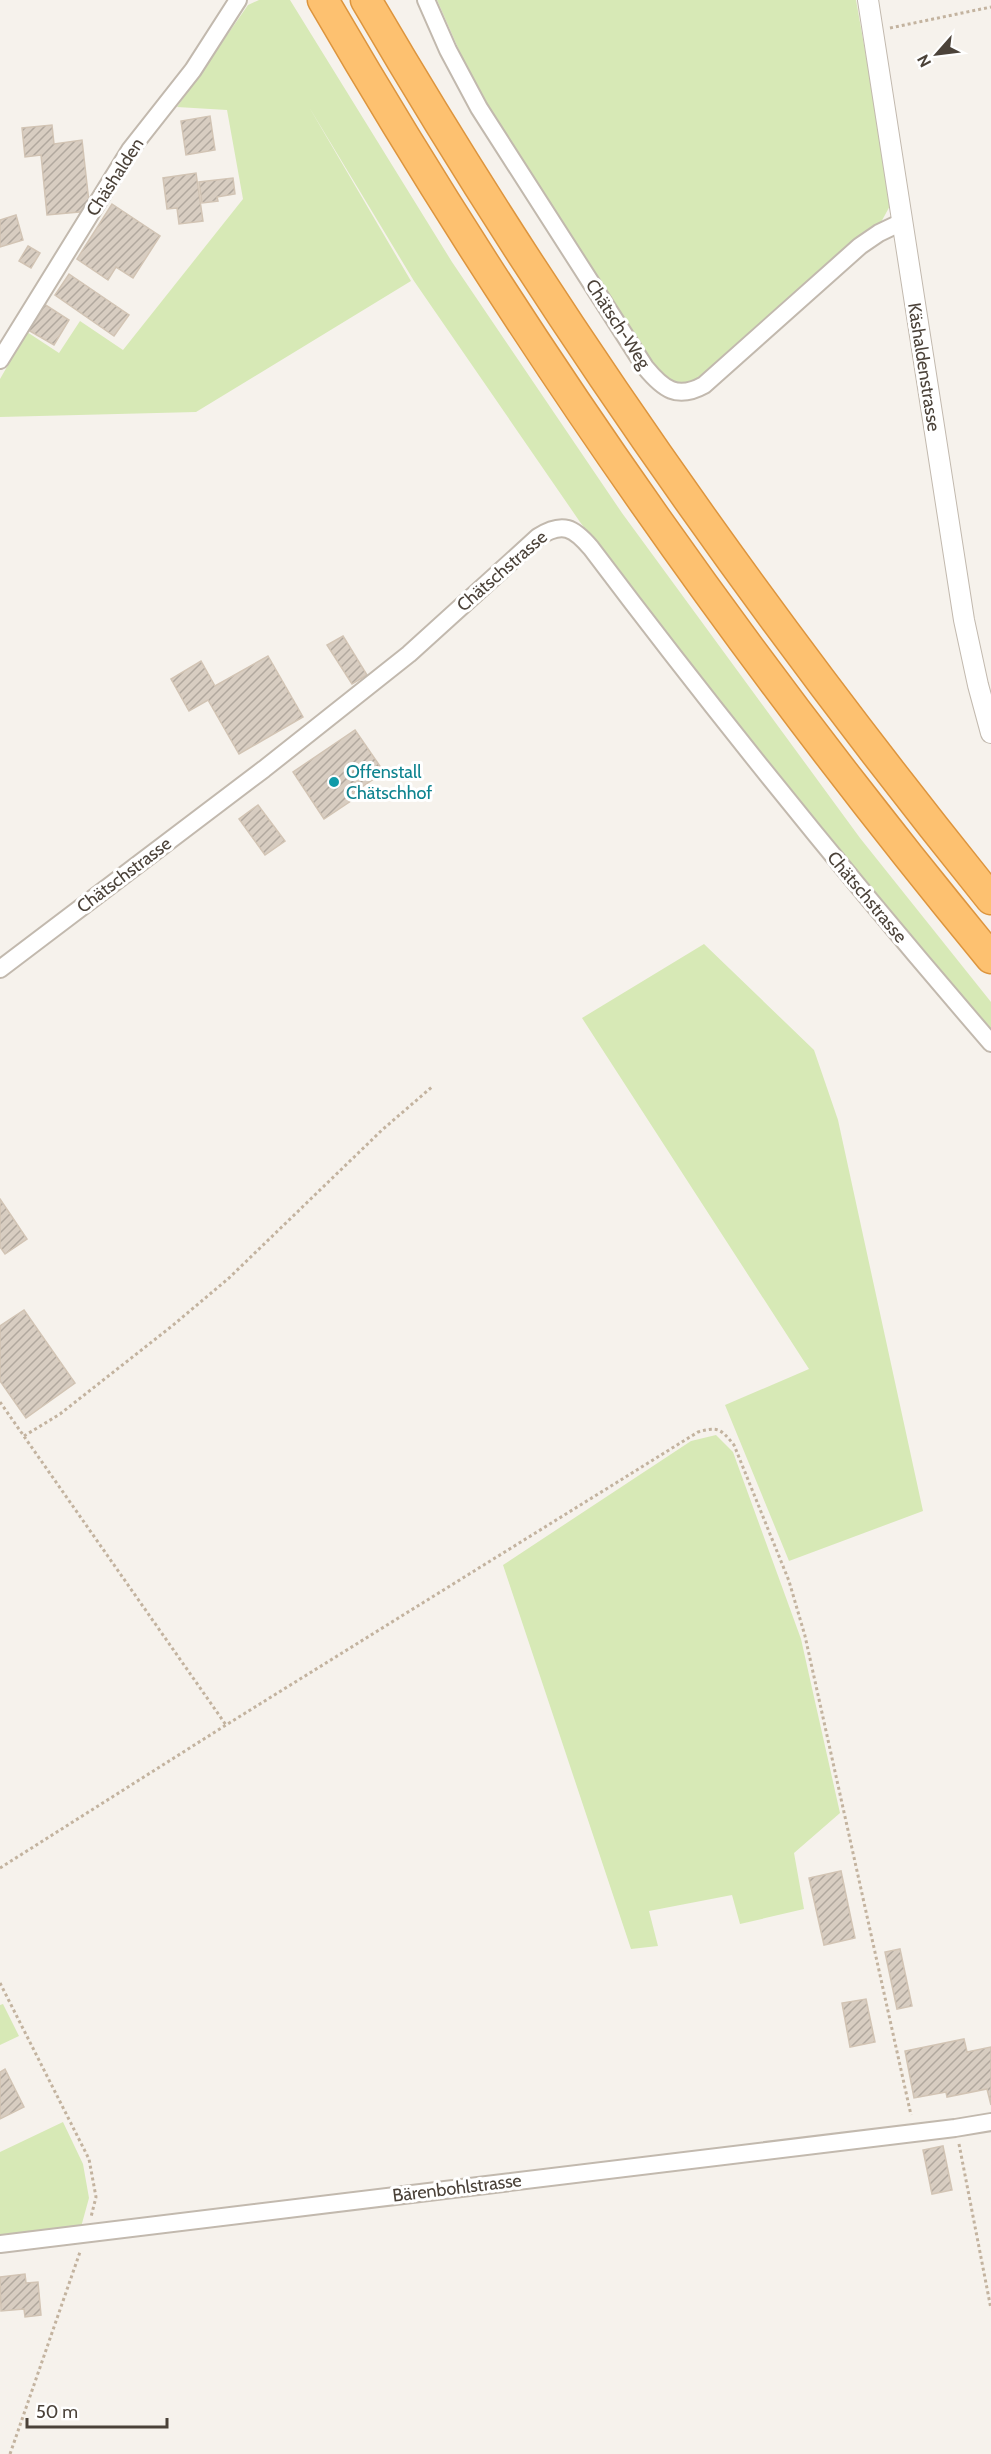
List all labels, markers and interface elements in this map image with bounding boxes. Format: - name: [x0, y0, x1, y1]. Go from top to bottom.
- north arrow: [907, 24, 967, 84]
- text: N: [913, 51, 935, 70]
- street label: Chäshalden: [82, 134, 148, 220]
- street label: Chätsch-Weg: [581, 275, 656, 374]
- street label: Käshaldenstrasse: [903, 301, 945, 433]
- street label: Chätschstrasse: [452, 526, 552, 616]
- place label: Offenstall Chätschhof: [346, 761, 432, 804]
- marker: Offenstall Chätschhof: [327, 775, 341, 789]
- street label: Chätschstrasse: [72, 832, 176, 918]
- street label: Chätschstrasse: [822, 847, 912, 947]
- street label: Bärenbohlstrasse: [391, 2169, 523, 2207]
- scale bar: [27, 2391, 166, 2429]
- text: 50 m: [36, 2401, 78, 2423]

